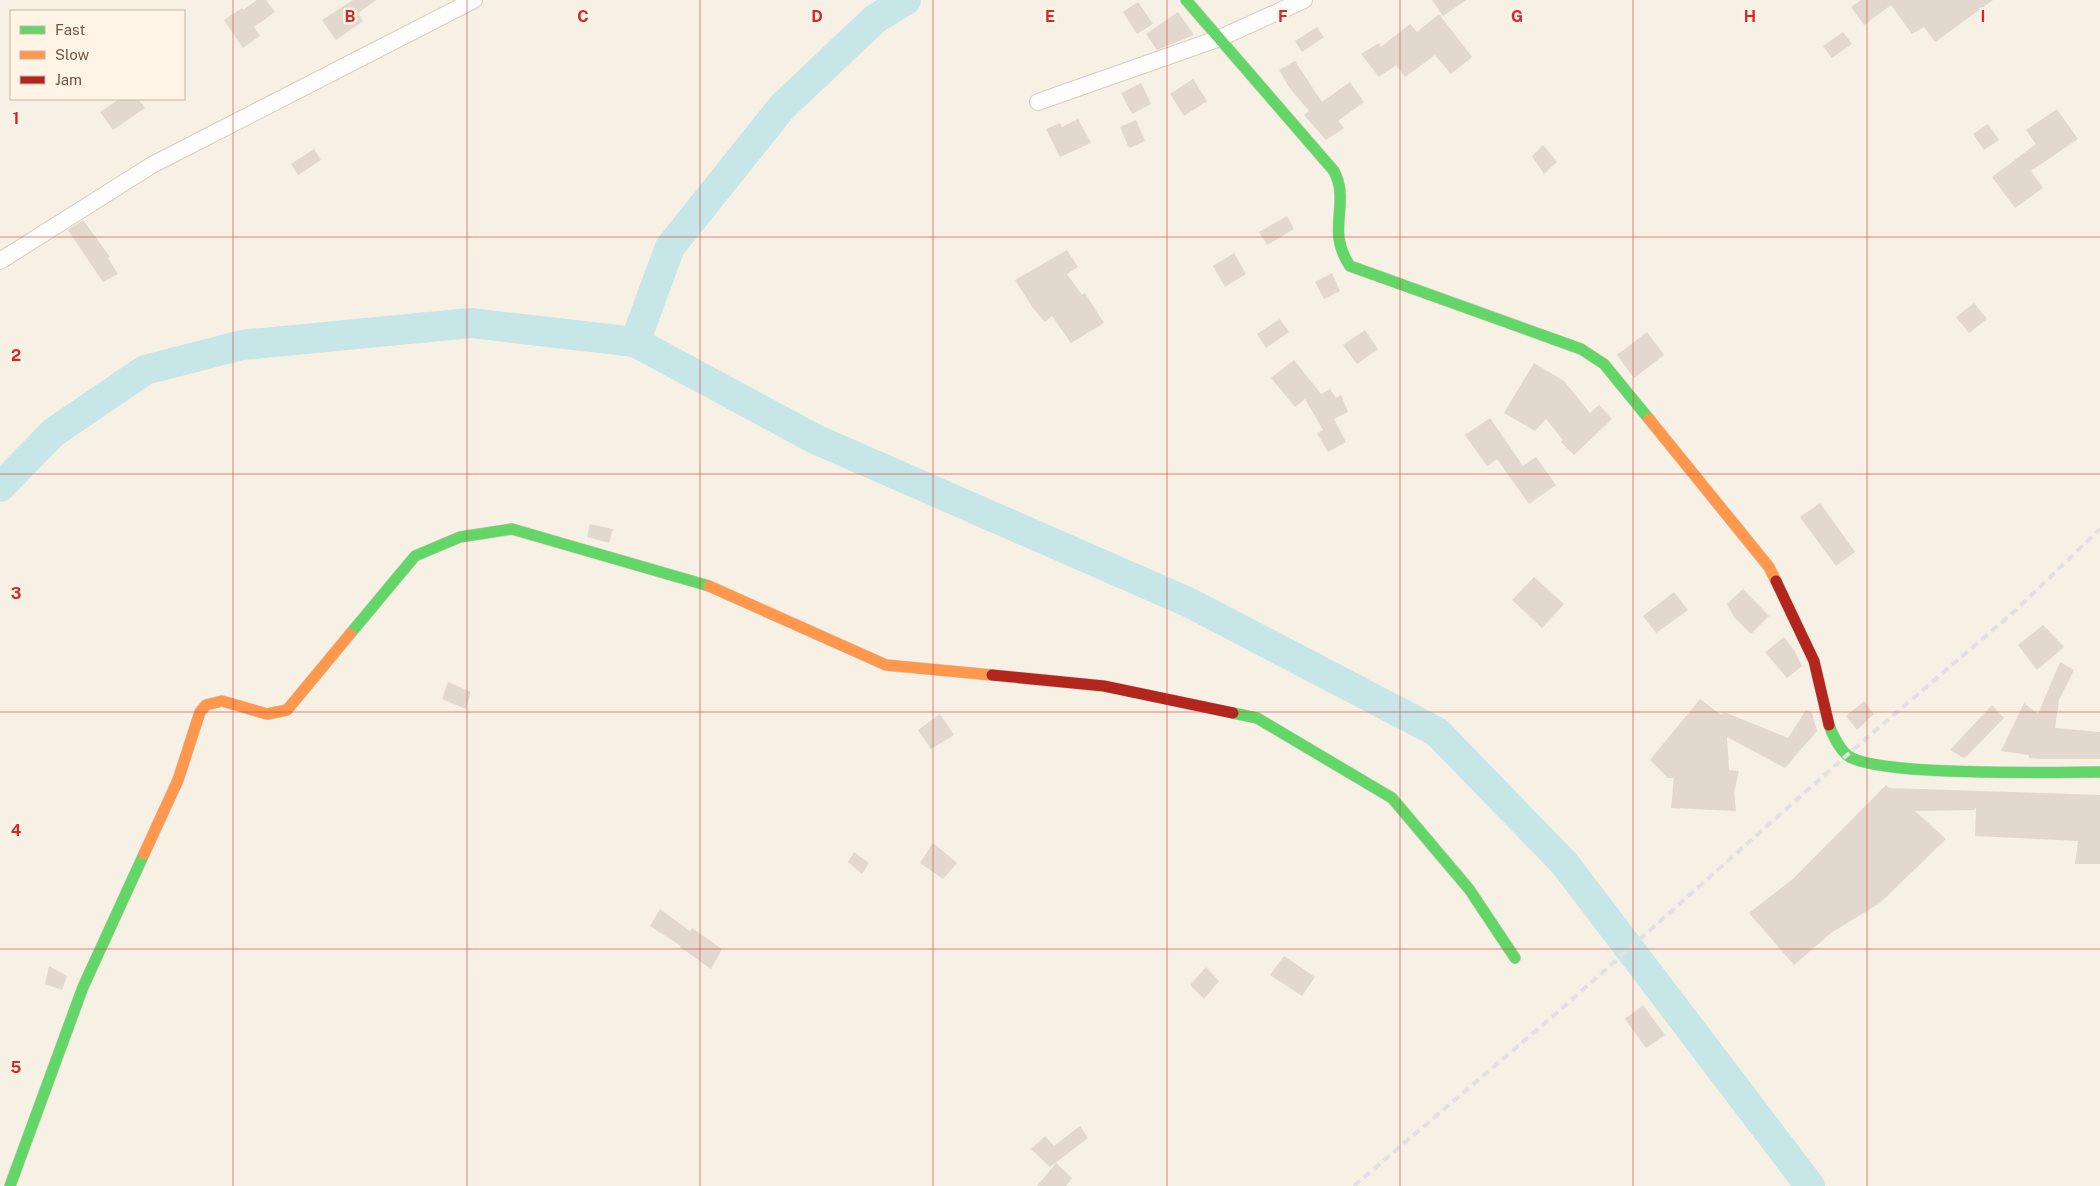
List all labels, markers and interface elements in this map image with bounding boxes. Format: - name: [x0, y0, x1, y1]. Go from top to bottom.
- text: B: [345, 7, 356, 26]
- text: C: [577, 7, 589, 26]
- text: D: [811, 7, 823, 26]
- text: E: [1045, 7, 1055, 26]
- text: F: [1278, 7, 1288, 26]
- text: G: [1511, 7, 1523, 26]
- text: H: [1744, 7, 1756, 26]
- text: I: [1981, 7, 1985, 26]
- legend: [10, 10, 185, 100]
- text: Fast: [55, 21, 85, 38]
- text: Slow: [55, 46, 90, 63]
- text: Jam: [55, 71, 82, 88]
- text: 1: [13, 109, 19, 128]
- text: 2: [11, 346, 21, 365]
- text: 3: [11, 584, 21, 603]
- text: 4: [11, 821, 22, 840]
- text: 5: [11, 1058, 22, 1077]

